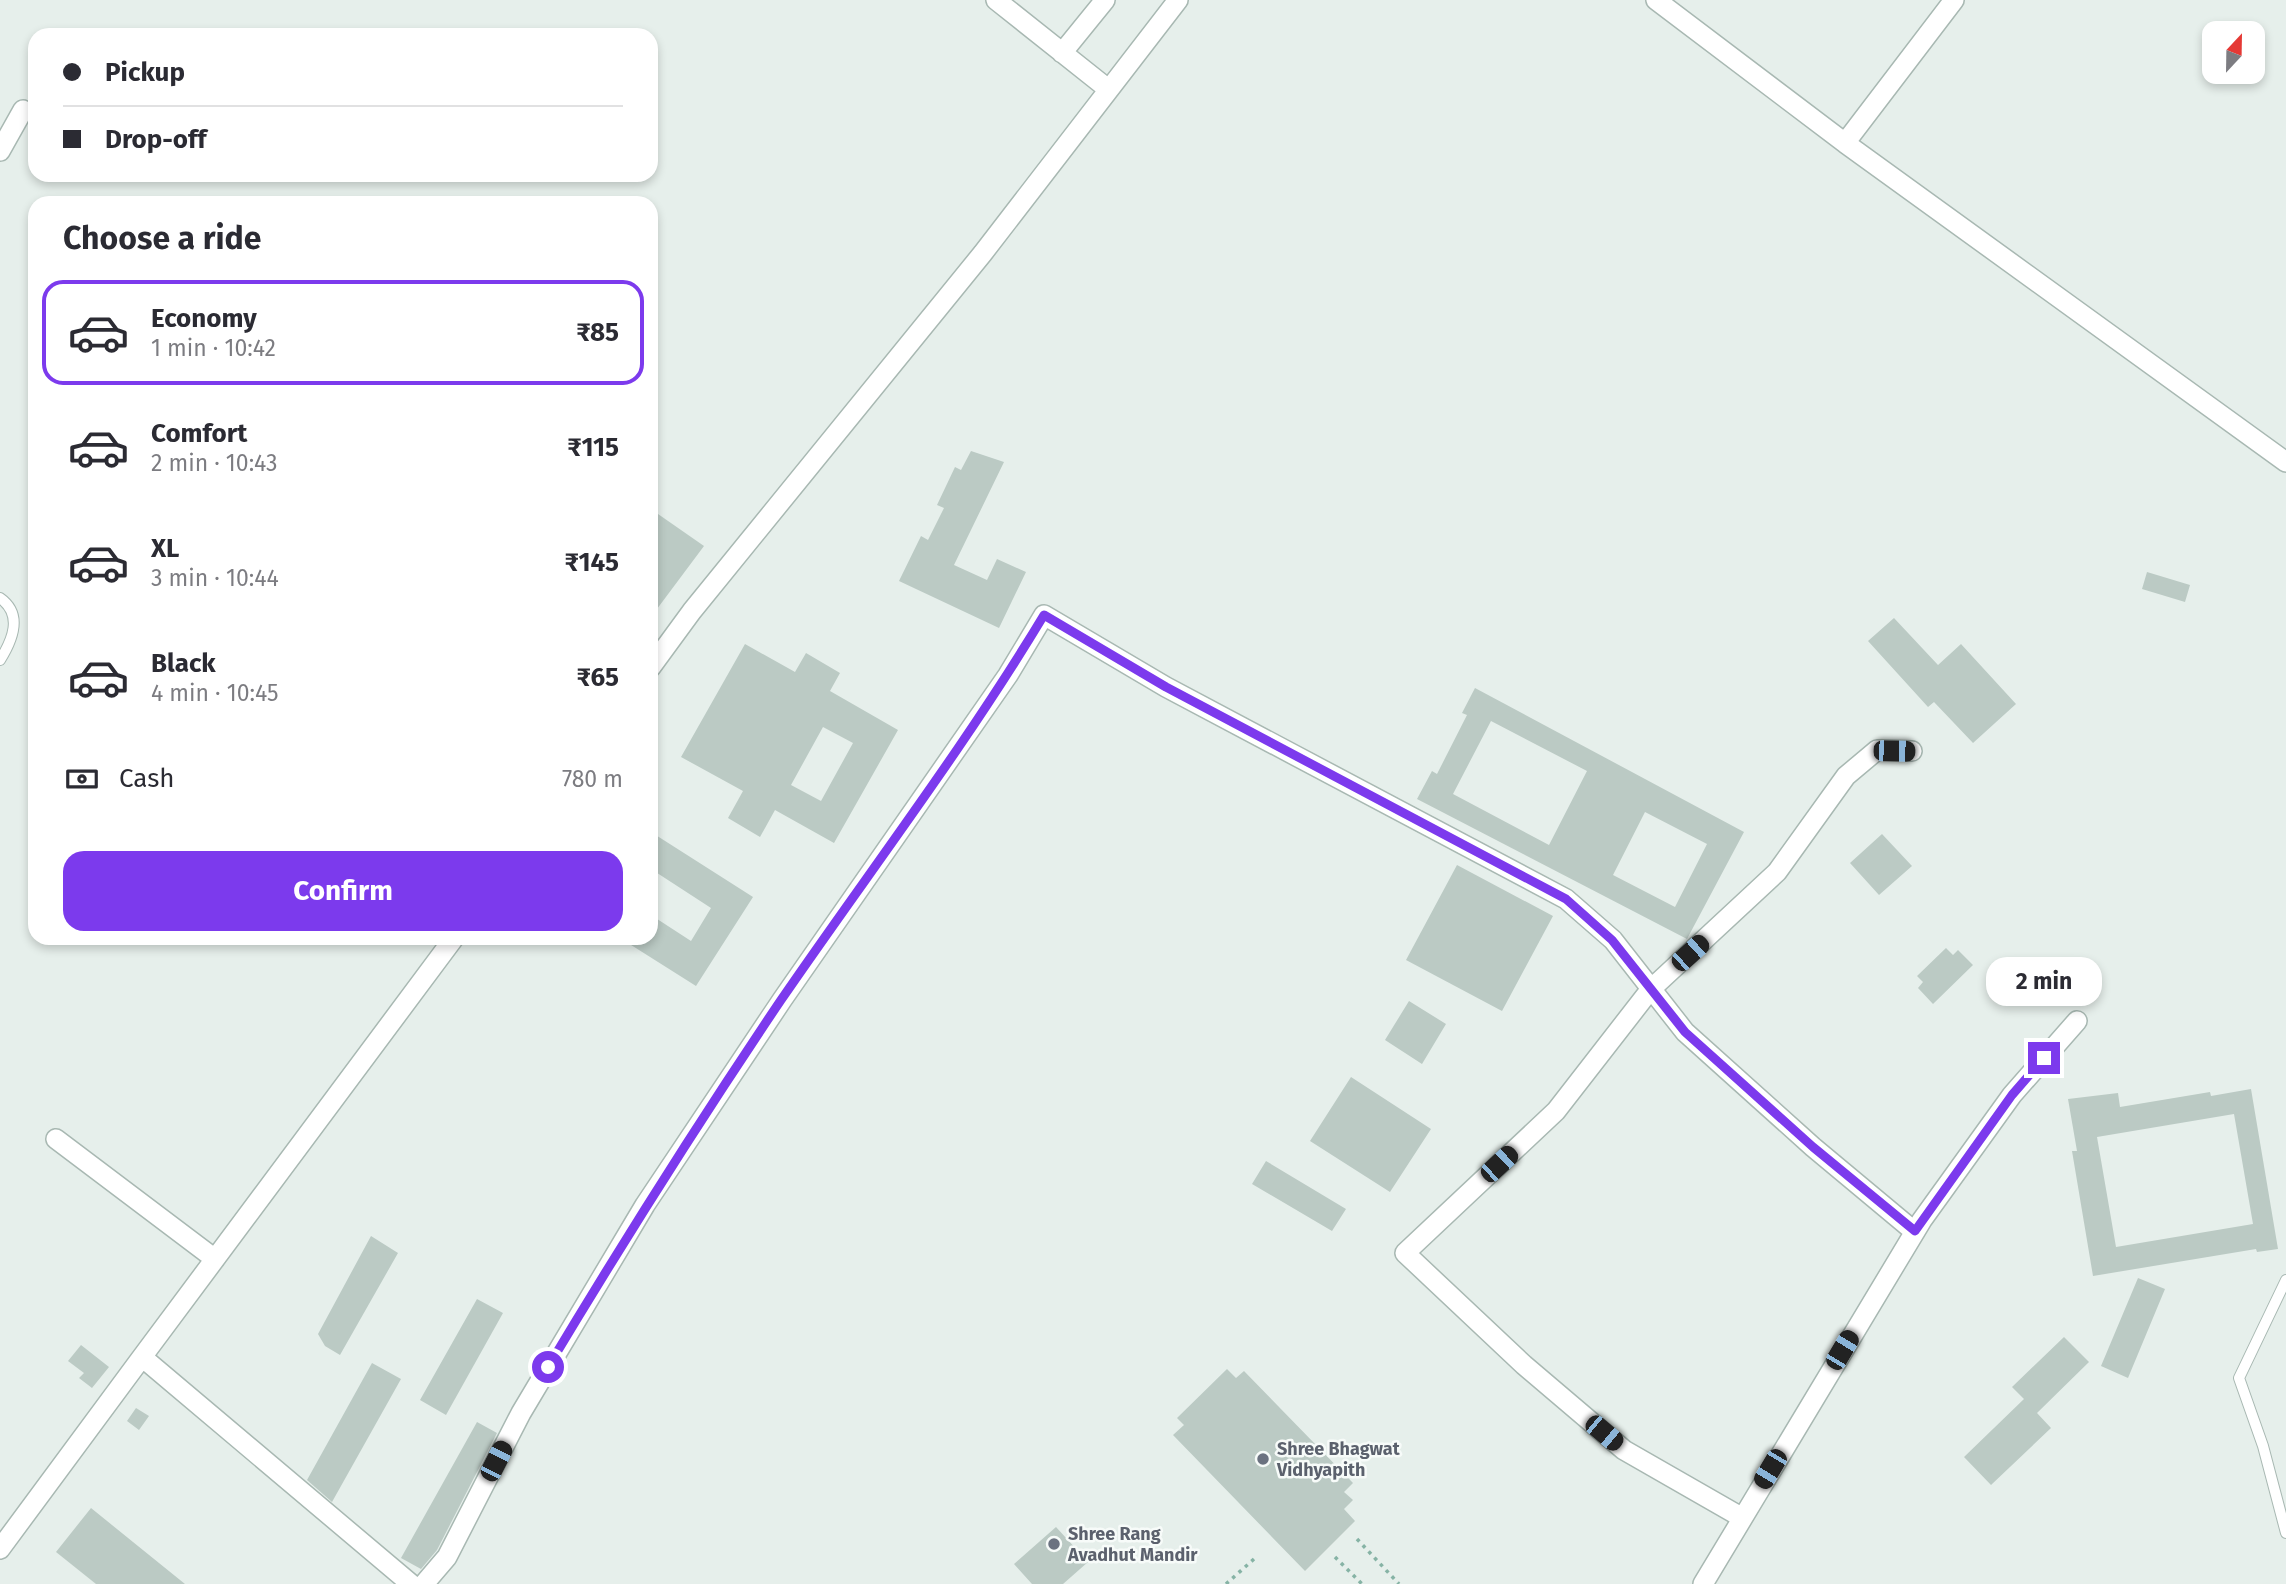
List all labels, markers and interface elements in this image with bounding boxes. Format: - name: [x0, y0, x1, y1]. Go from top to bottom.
- north arrow: [2202, 21, 2264, 84]
- map controls: [2202, 21, 2265, 84]
- text: Pickup: [105, 57, 185, 88]
- text: Drop-off: [105, 124, 207, 155]
- text: Choose a ride: [63, 219, 261, 257]
- icon: car: [67, 301, 130, 364]
- text: Economy: [151, 303, 257, 334]
- text: ₹85: [576, 317, 619, 348]
- text: 1 min · 10:42: [151, 334, 276, 362]
- icon: car: [67, 416, 130, 479]
- text: Comfort: [151, 418, 247, 449]
- text: ₹115: [567, 432, 619, 463]
- text: 2 min · 10:43: [151, 449, 277, 477]
- icon: car: [67, 531, 130, 594]
- text: XL: [151, 533, 179, 564]
- text: ₹145: [564, 547, 619, 578]
- text: 3 min · 10:44: [151, 564, 279, 592]
- icon: car: [67, 646, 130, 709]
- text: Black: [151, 648, 216, 679]
- text: ₹65: [576, 662, 619, 693]
- text: 4 min · 10:45: [151, 679, 278, 707]
- car: [1873, 740, 1916, 762]
- icon: cash: [63, 760, 101, 798]
- text: Cash: [119, 763, 175, 794]
- text: 780 m: [562, 765, 623, 793]
- button: Confirm: [63, 851, 623, 931]
- car: [1668, 931, 1713, 975]
- callout: 2 min: [1986, 956, 2102, 1006]
- text: 2 min: [2016, 967, 2072, 995]
- route end: [2028, 1042, 2060, 1074]
- car: [1477, 1142, 1522, 1186]
- car: [1823, 1327, 1862, 1373]
- route start: [532, 1351, 564, 1383]
- car: [1582, 1411, 1627, 1455]
- car: [478, 1438, 515, 1484]
- place label: Shree Bhagwat Vidhyapith: [1276, 1438, 1401, 1481]
- car: [1751, 1446, 1790, 1492]
- marker: Shree Bhagwat Vidhyapith: [1255, 1451, 1271, 1467]
- place label: Shree Rang Avadhut Mandir: [1067, 1523, 1198, 1566]
- marker: Shree Rang Avadhut Mandir: [1046, 1536, 1062, 1552]

